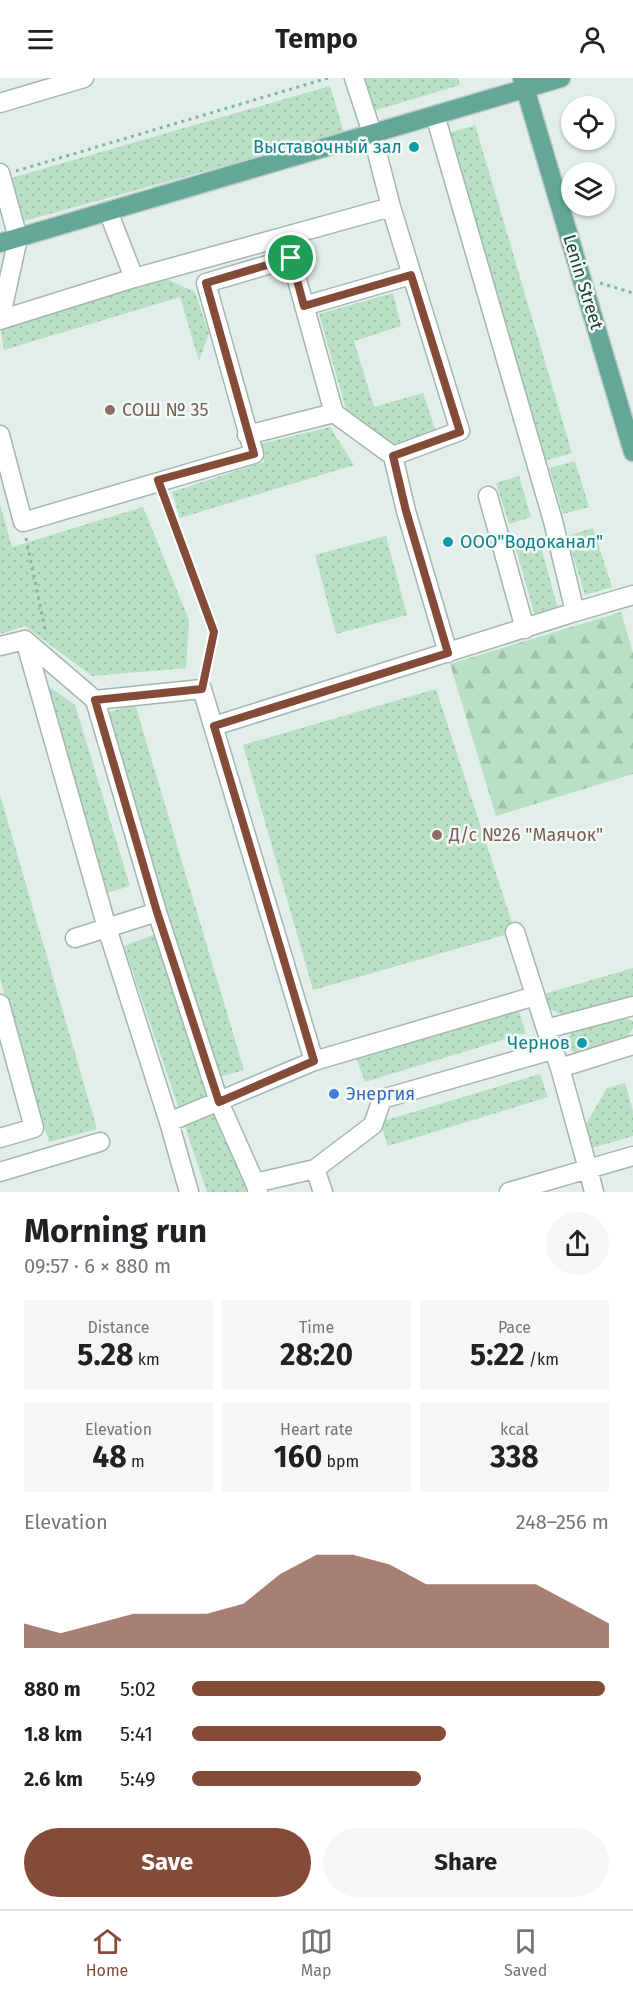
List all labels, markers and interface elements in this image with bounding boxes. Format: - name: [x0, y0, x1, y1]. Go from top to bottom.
- icon: menu: [24, 23, 57, 56]
- text: Tempo: [275, 23, 358, 55]
- icon: person: [576, 23, 609, 56]
- map controls: [561, 96, 615, 216]
- button: locate: [561, 96, 615, 150]
- place label: Выставочный зал: [253, 136, 402, 158]
- marker: Выставочный зал: [407, 140, 421, 154]
- button: layers: [561, 162, 615, 216]
- pin: [265, 232, 316, 283]
- street label: Lenin Street: [558, 232, 608, 333]
- icon: arrive: [274, 241, 307, 274]
- place label: СОШ № 35: [122, 399, 209, 421]
- marker: СОШ № 35: [103, 403, 117, 417]
- place label: ООО"Водоканал": [460, 531, 603, 553]
- marker: ООО"Водоканал": [441, 535, 455, 549]
- place label: Д/с №26 "Маячок": [448, 824, 603, 846]
- marker: Д/с №26 "Маячок": [430, 828, 444, 842]
- place label: Чернов: [507, 1032, 570, 1054]
- marker: Чернов: [575, 1036, 589, 1050]
- place label: Энергия: [346, 1083, 415, 1105]
- marker: Энергия: [327, 1087, 341, 1101]
- text: Morning run: [24, 1211, 207, 1251]
- button: share: [546, 1212, 609, 1275]
- text: 09:57 · 6 × 880 m: [24, 1254, 171, 1278]
- text: Distance: [87, 1318, 150, 1337]
- text: Time: [299, 1318, 334, 1337]
- text: Pace: [498, 1318, 531, 1337]
- text: 5.28: [77, 1337, 134, 1373]
- text: 28:20: [280, 1337, 353, 1373]
- text: 5:22: [470, 1337, 524, 1373]
- text: km: [134, 1350, 160, 1369]
- text: /km: [524, 1350, 559, 1369]
- text: Elevation: [85, 1420, 152, 1439]
- text: Heart rate: [280, 1420, 353, 1439]
- text: kcal: [500, 1420, 529, 1439]
- text: 48: [92, 1439, 127, 1475]
- text: 160: [274, 1439, 322, 1475]
- text: 338: [490, 1439, 539, 1475]
- text: m: [127, 1452, 145, 1471]
- text: bpm: [322, 1452, 359, 1471]
- text: Elevation: [24, 1510, 108, 1534]
- text: 248–256 m: [516, 1510, 609, 1534]
- text: 880 m: [24, 1677, 81, 1701]
- text: 5:02: [120, 1677, 156, 1701]
- text: 1.8 km: [24, 1722, 82, 1746]
- text: 5:41: [120, 1722, 153, 1746]
- text: 2.6 km: [24, 1767, 83, 1791]
- text: 5:49: [120, 1767, 155, 1791]
- button: Save: [24, 1828, 311, 1897]
- button: Share: [323, 1828, 609, 1897]
- tab: Home: [86, 1925, 128, 1980]
- tab: Map: [300, 1925, 333, 1980]
- tab: Saved: [504, 1925, 547, 1980]

